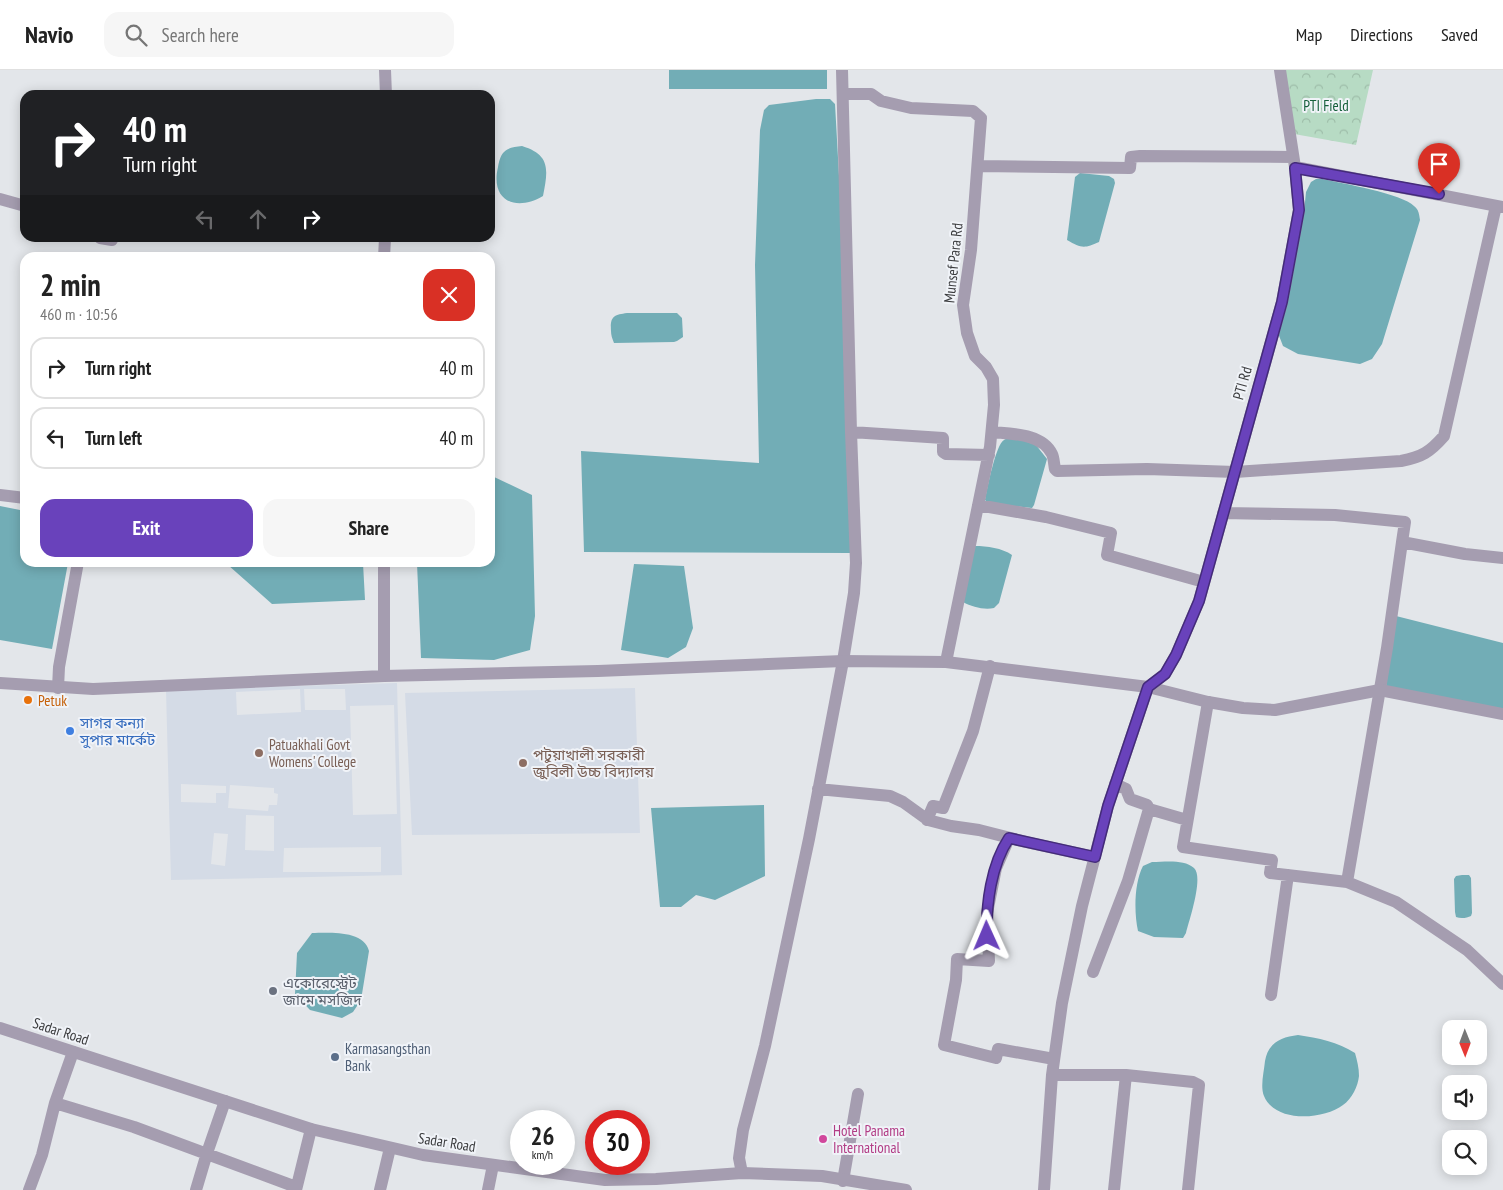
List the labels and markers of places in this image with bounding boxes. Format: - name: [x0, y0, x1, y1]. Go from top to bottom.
- pin: [1418, 143, 1460, 194]
- place label: Petuk: [38, 691, 67, 710]
- marker: Petuk: [22, 694, 34, 706]
- place label: সাগর কন্যা সুপার মার্কেট: [79, 713, 156, 749]
- marker: সাগর কন্যা সুপার মার্কেট: [64, 725, 76, 737]
- place label: Patuakhali Govt Womens' College: [269, 735, 356, 771]
- place label: পটুয়াখালী সরকারী জুবিলী উচ্চ বিদ্যালয়: [532, 745, 655, 781]
- marker: Patuakhali Govt Womens' College: [253, 747, 265, 759]
- marker: পটুয়াখালী সরকারী জুবিলী উচ্চ বিদ্যালয়: [517, 757, 529, 769]
- place label: একোরেস্ট্রেট জামে মসজিদ: [282, 973, 362, 1009]
- marker: একোরেস্ট্রেট জামে মসজিদ: [267, 985, 279, 997]
- place label: Karmasangsthan Bank: [345, 1039, 430, 1075]
- marker: Karmasangsthan Bank: [329, 1051, 341, 1063]
- place label: Hotel Panama International: [833, 1121, 905, 1157]
- marker: Hotel Panama International: [817, 1133, 829, 1145]

